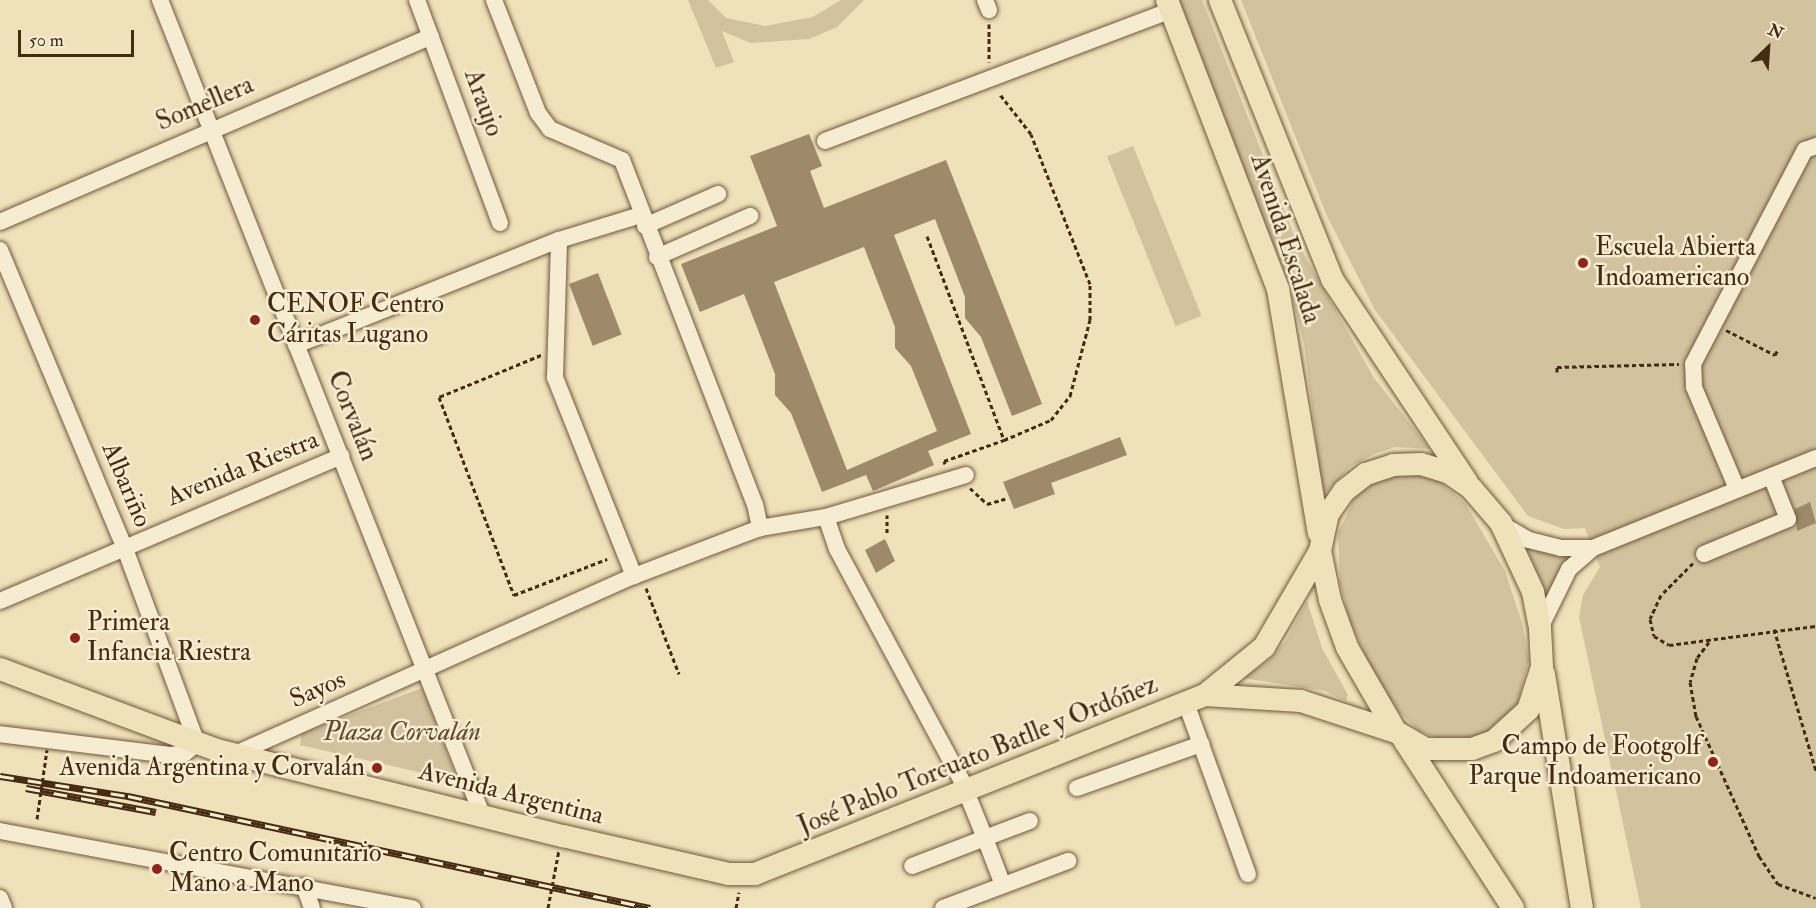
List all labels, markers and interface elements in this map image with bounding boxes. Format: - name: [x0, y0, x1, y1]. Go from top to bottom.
- scale bar: [21, 18, 136, 56]
- north arrow: [1738, 18, 1798, 78]
- text: N: [1765, 20, 1786, 44]
- text: 50 m: [29, 29, 64, 52]
- street label: Araujo: [457, 65, 509, 141]
- street label: Somellera: [152, 70, 258, 138]
- street label: Avenida Escalada: [1243, 150, 1327, 328]
- place label: Escuela Abierta Indoamericano: [1595, 232, 1756, 294]
- marker: Escuela Abierta Indoamericano: [1576, 256, 1590, 270]
- place label: CENOF Centro Cáritas Lugano: [267, 289, 444, 350]
- marker: CENOF Centro Cáritas Lugano: [248, 313, 262, 327]
- street label: Corvalán: [320, 367, 384, 465]
- street label: Avenida Riestra: [163, 424, 323, 514]
- street label: Albariño: [94, 438, 158, 532]
- place label: Primera Infancia Riestra: [87, 607, 251, 668]
- marker: Primera Infancia Riestra: [68, 631, 82, 645]
- street label: Sayos: [285, 664, 351, 716]
- street label: José Pablo Torcuato Batlle y Ordóñez: [794, 669, 1162, 843]
- park label: Plaza Corvalán: [323, 717, 481, 749]
- place label: Campo de Footgolf Parque Indoamericano: [1468, 731, 1701, 792]
- place label: Avenida Argentina y Corvalán: [59, 752, 365, 784]
- marker: Campo de Footgolf Parque Indoamericano: [1706, 755, 1720, 769]
- street label: Avenida Argentina: [415, 756, 607, 832]
- marker: Avenida Argentina y Corvalán: [370, 761, 384, 775]
- place label: Centro Comunitario Mano a Mano: [169, 838, 381, 900]
- marker: Centro Comunitario Mano a Mano: [150, 862, 164, 876]

